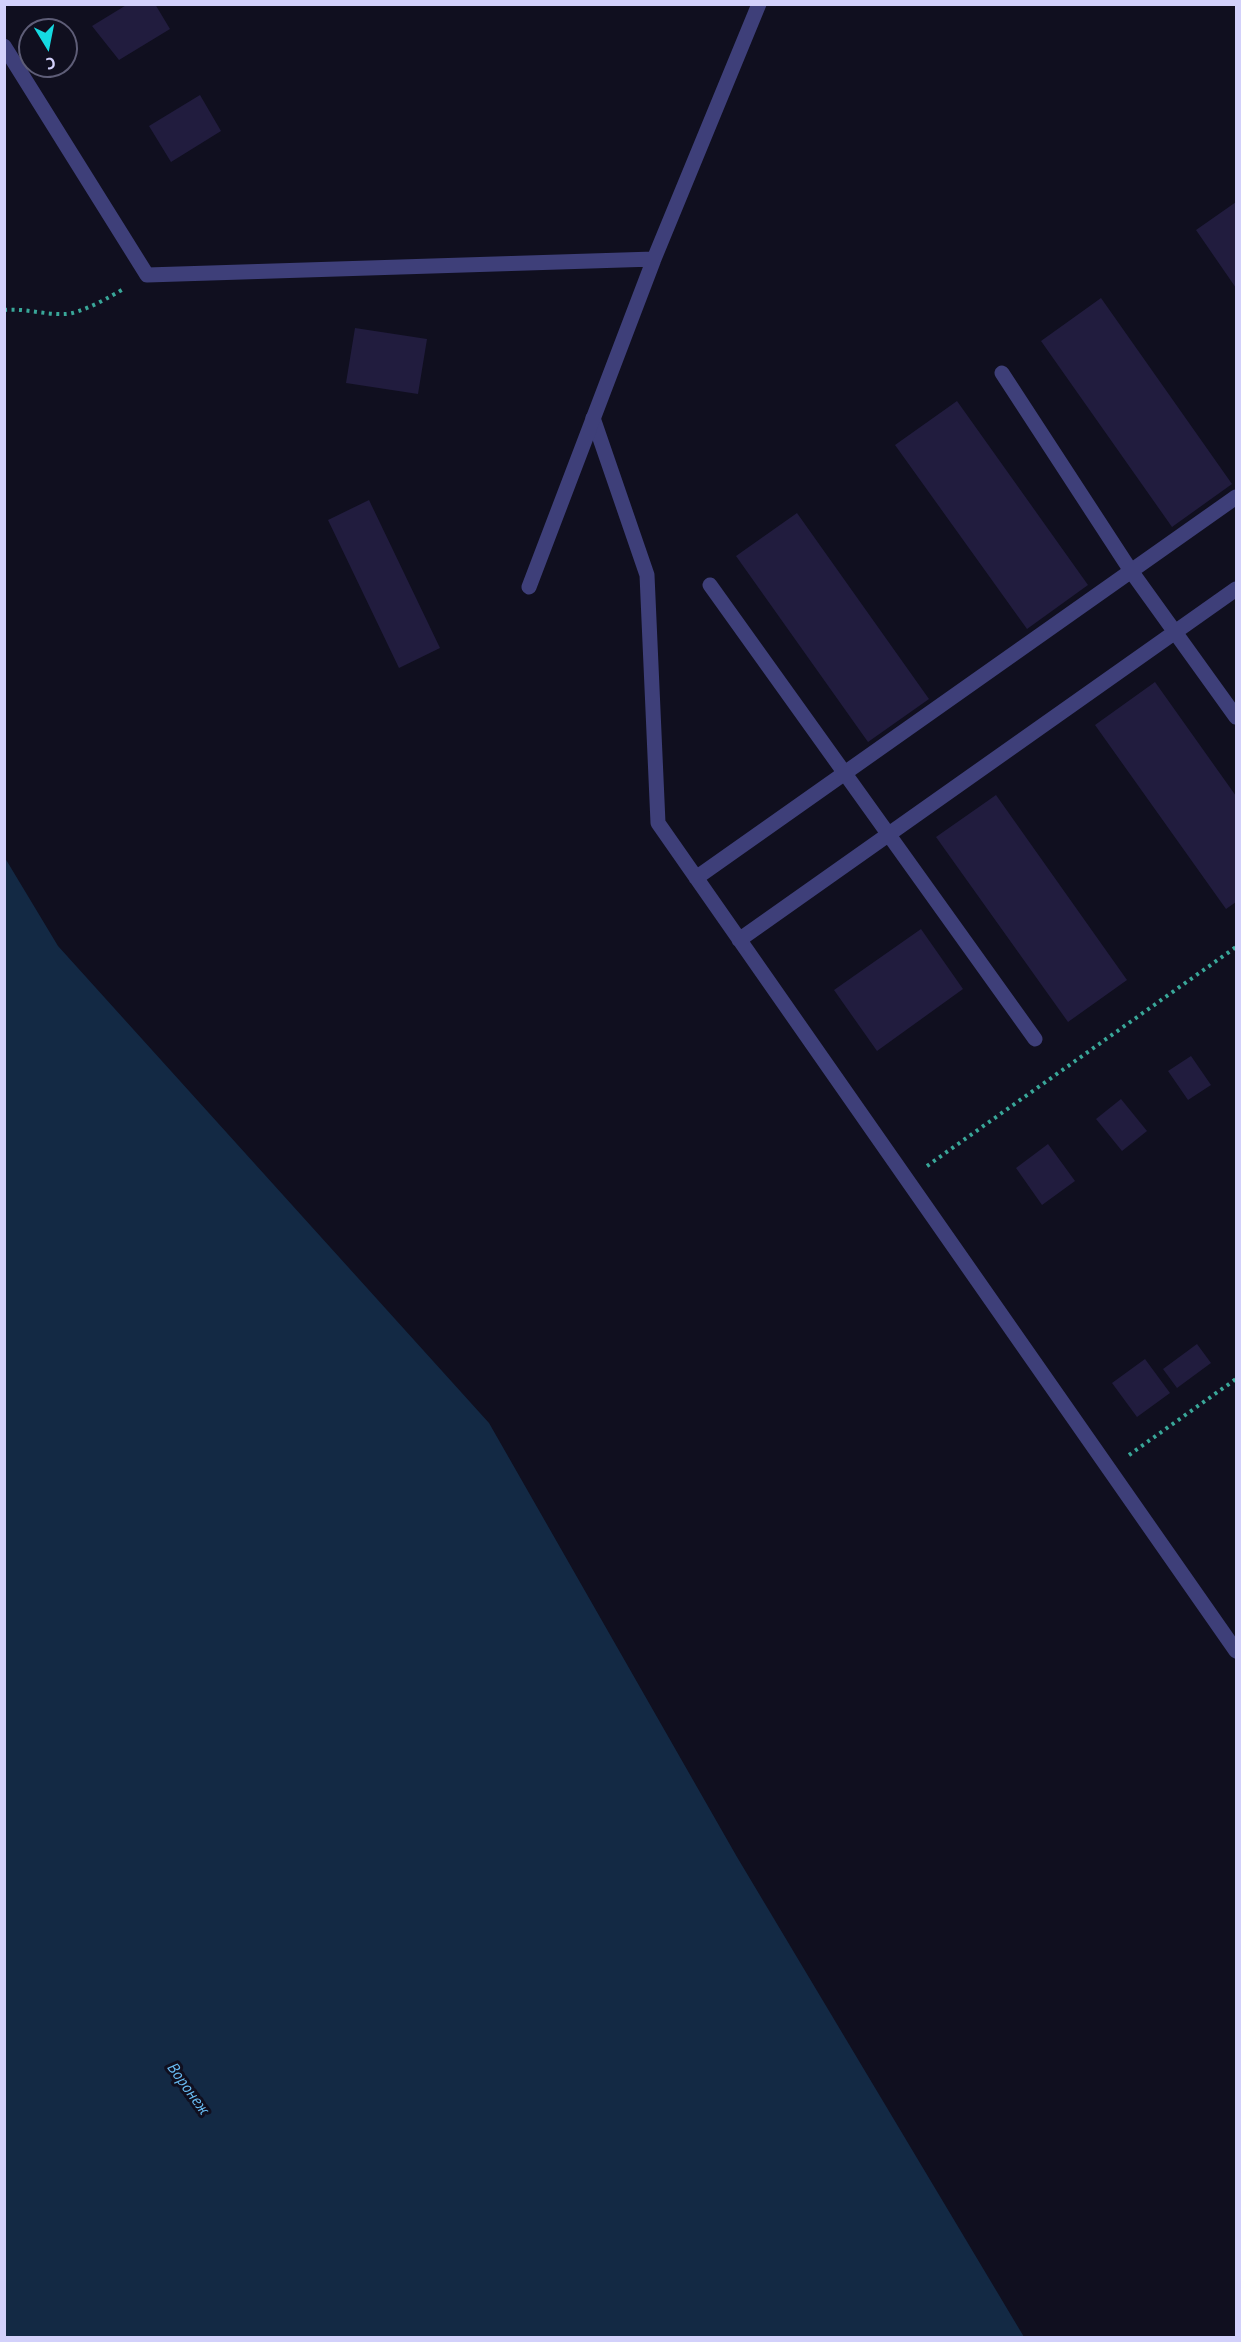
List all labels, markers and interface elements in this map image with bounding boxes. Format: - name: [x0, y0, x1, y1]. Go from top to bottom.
- north arrow: [18, 18, 78, 78]
- text: С: [45, 53, 57, 74]
- water label: Воронеж: [163, 2059, 213, 2119]

